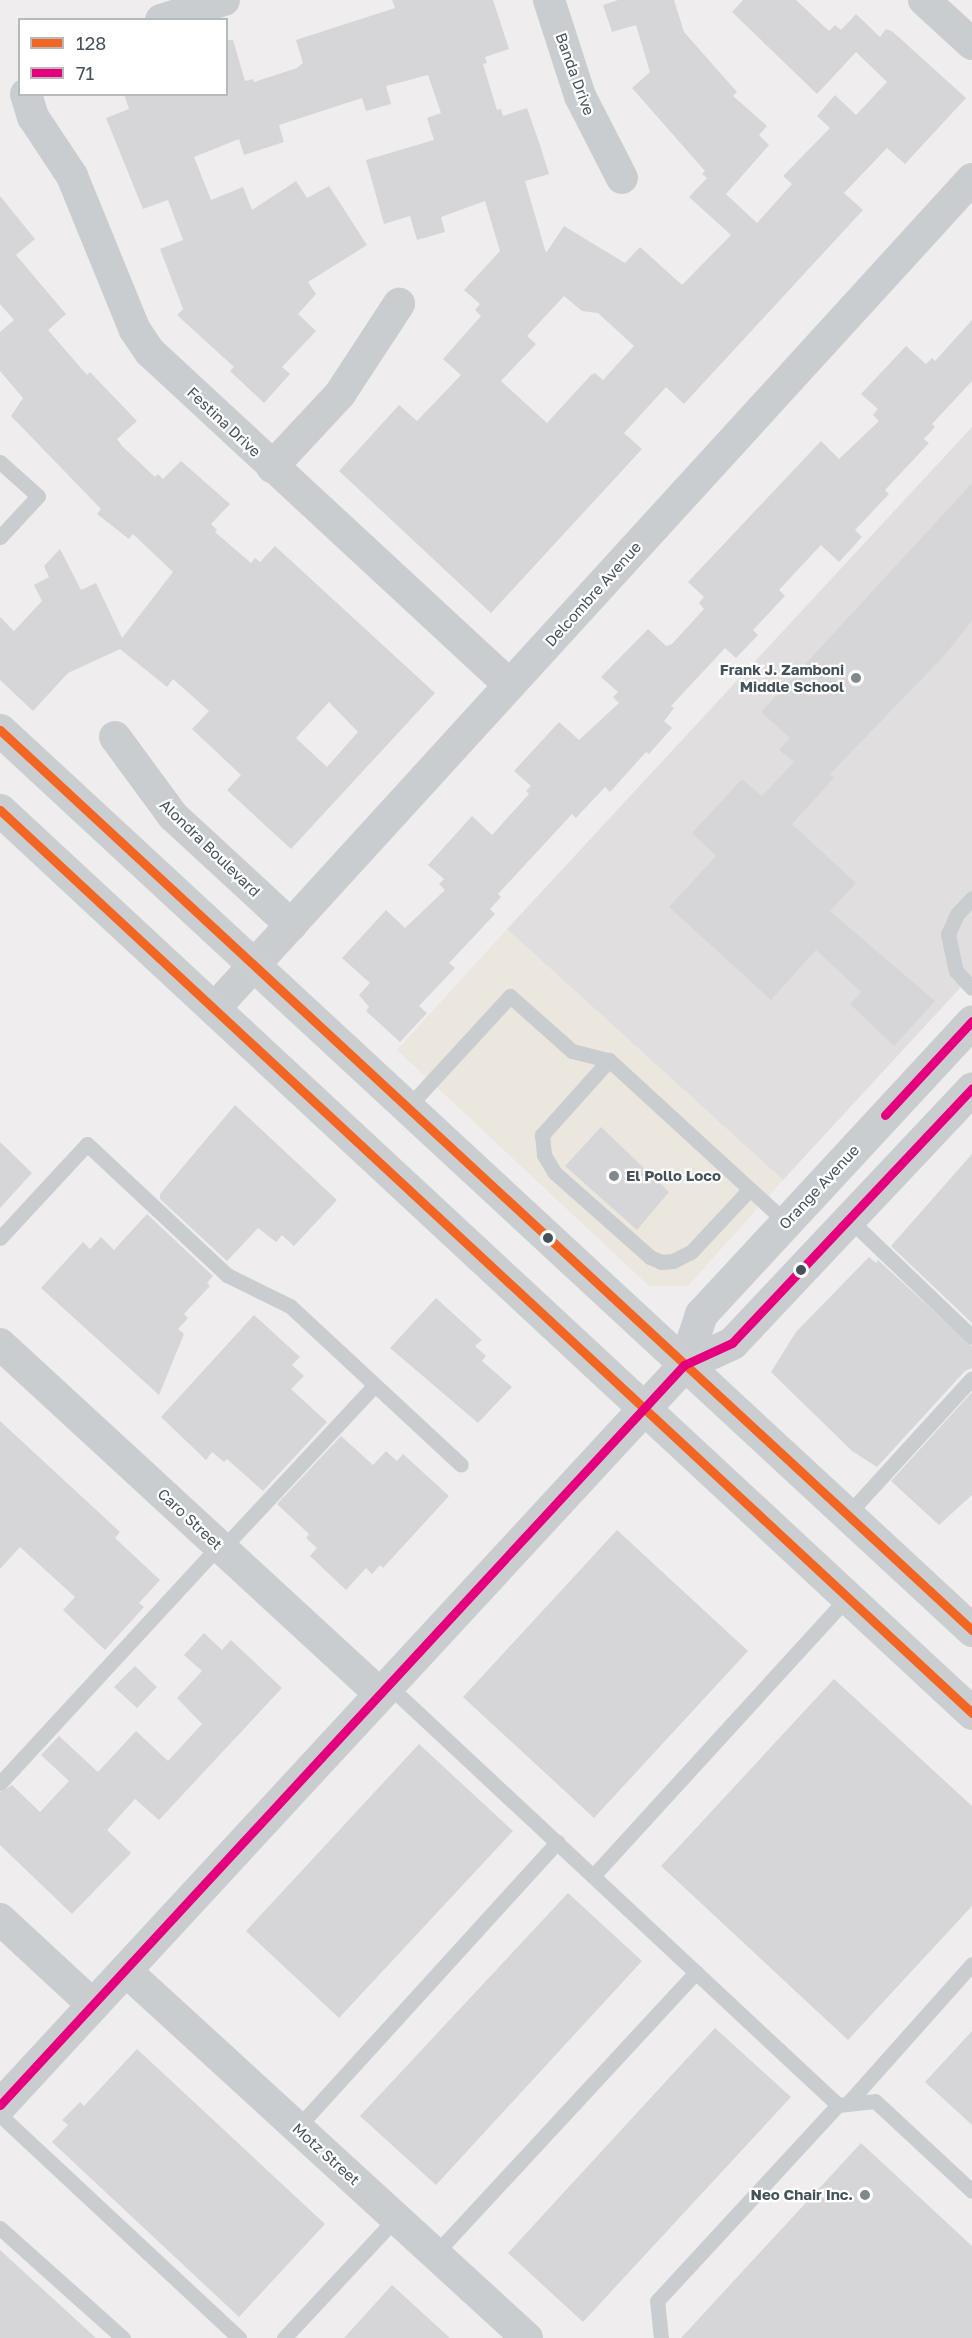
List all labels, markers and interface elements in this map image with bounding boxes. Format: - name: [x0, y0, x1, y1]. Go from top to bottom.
- legend: [18, 18, 228, 96]
- street label: Banda Drive: [552, 30, 598, 118]
- text: 128: [76, 32, 106, 54]
- text: 71: [76, 62, 94, 84]
- street label: Festina Drive: [183, 383, 265, 461]
- street label: Delcombre Avenue: [541, 538, 645, 650]
- place label: Frank J. Zamboni Middle School: [720, 660, 844, 695]
- marker: Frank J. Zamboni Middle School: [849, 671, 863, 685]
- street label: Alondra Boulevard: [156, 796, 264, 900]
- street label: Orange Avenue: [775, 1141, 863, 1233]
- place label: El Pollo Loco: [626, 1167, 721, 1185]
- marker: El Pollo Loco: [607, 1169, 621, 1183]
- unlabelled marker: [542, 1232, 554, 1244]
- unlabelled marker: [795, 1264, 807, 1276]
- street label: Caro Street: [154, 1485, 226, 1553]
- street label: Motz Street: [289, 2119, 363, 2189]
- place label: Neo Chair Inc.: [751, 2186, 853, 2204]
- marker: Neo Chair Inc.: [858, 2188, 872, 2202]

